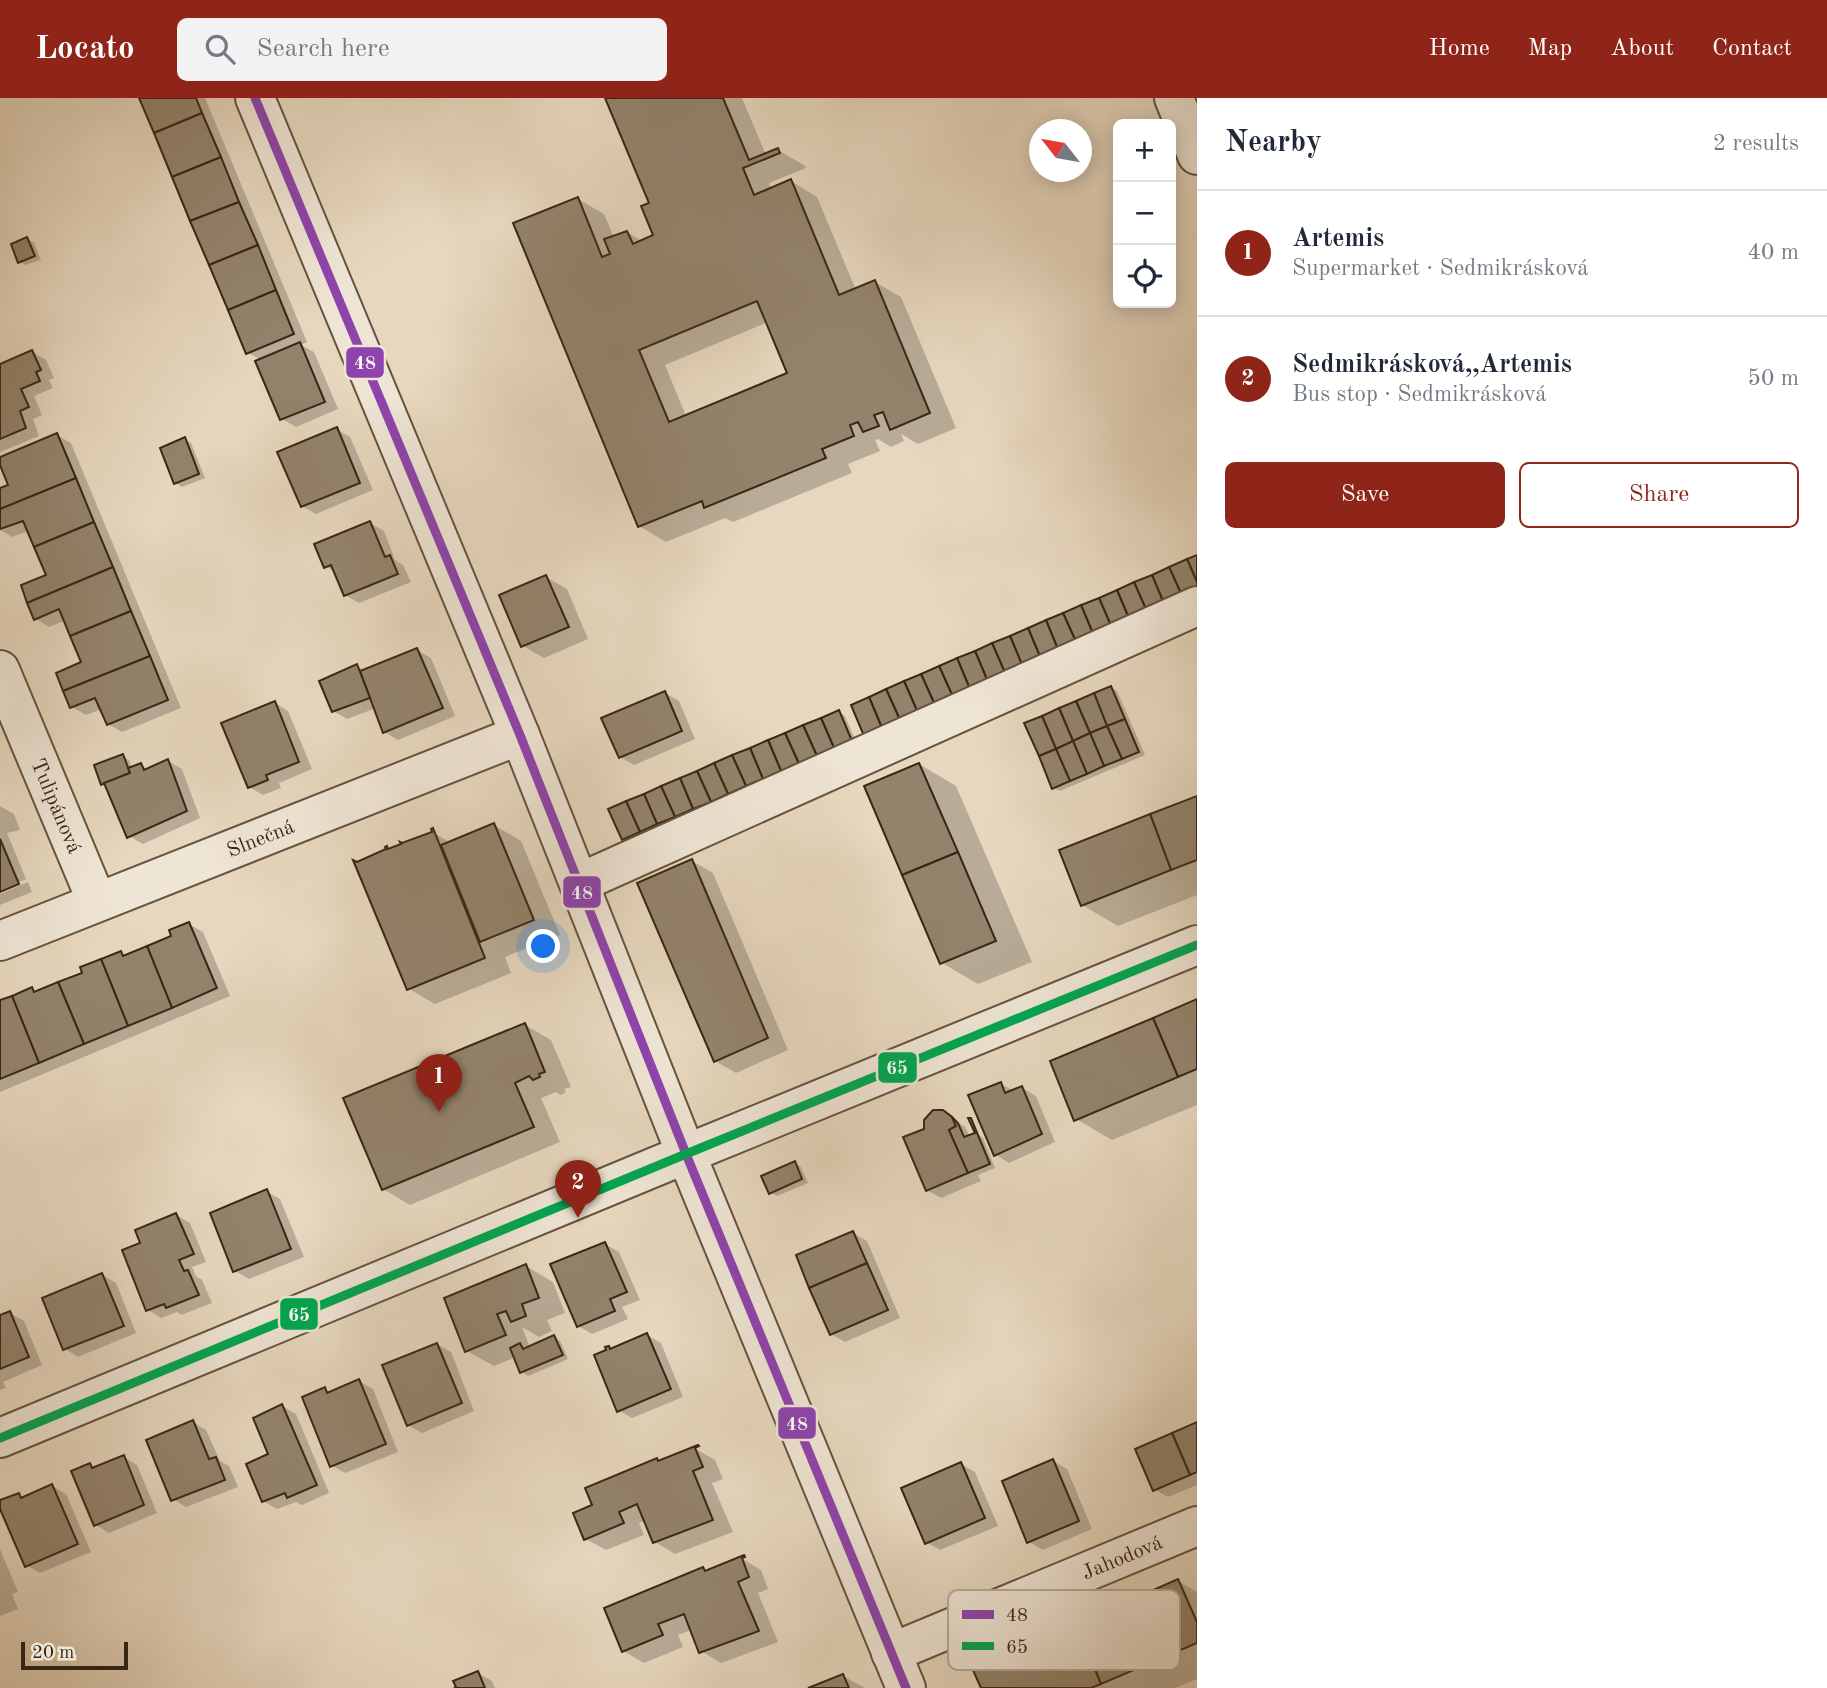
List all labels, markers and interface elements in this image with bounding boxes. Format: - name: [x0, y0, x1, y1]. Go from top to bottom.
- search box: [177, 18, 667, 81]
- icon: search: [201, 30, 239, 68]
- text: Locato: [35, 33, 135, 66]
- text: Search here: [257, 36, 390, 62]
- text: Home: [1429, 37, 1490, 61]
- text: Map: [1528, 37, 1572, 61]
- text: About: [1610, 37, 1674, 61]
- text: Contact: [1712, 37, 1792, 61]
- north arrow: [1029, 119, 1092, 182]
- map controls: [1113, 119, 1176, 308]
- button: +: [1113, 119, 1176, 182]
- text: Nearby: [1225, 128, 1322, 158]
- text: 2 results: [1713, 132, 1799, 155]
- button: −: [1113, 182, 1176, 245]
- text: Artemis: [1292, 226, 1384, 252]
- text: 1: [1241, 241, 1255, 264]
- text: 40 m: [1748, 241, 1799, 264]
- button: locate: [1113, 245, 1176, 308]
- text: Supermarket · Sedmikrásková: [1292, 257, 1589, 280]
- line badge: 48: [345, 346, 385, 379]
- text: Sedmikrásková,,Artemis: [1292, 352, 1572, 378]
- text: 48: [354, 355, 376, 374]
- text: 2: [1241, 367, 1255, 390]
- text: 50 m: [1748, 367, 1799, 390]
- text: Bus stop · Sedmikrásková: [1292, 383, 1547, 406]
- button: Save: [1225, 462, 1505, 528]
- button: Share: [1519, 462, 1799, 528]
- street label: Tulipánová: [26, 756, 84, 857]
- street label: Slnečná: [224, 817, 298, 862]
- line badge: 48: [562, 875, 602, 909]
- text: 48: [571, 885, 593, 904]
- your location: [526, 929, 560, 963]
- line badge: 65: [877, 1051, 918, 1084]
- pin: 1: [416, 1054, 462, 1112]
- text: 65: [886, 1060, 908, 1079]
- pin: 2: [555, 1160, 601, 1218]
- line badge: 65: [279, 1297, 319, 1331]
- text: 65: [288, 1307, 310, 1326]
- line badge: 48: [777, 1406, 817, 1440]
- text: 48: [786, 1416, 808, 1435]
- street label: Jahodová: [1079, 1533, 1166, 1585]
- legend: [948, 1590, 1180, 1670]
- text: 48: [1006, 1607, 1028, 1626]
- scale bar: [21, 1639, 128, 1671]
- text: 65: [1006, 1639, 1028, 1658]
- text: 20 m: [32, 1644, 74, 1663]

